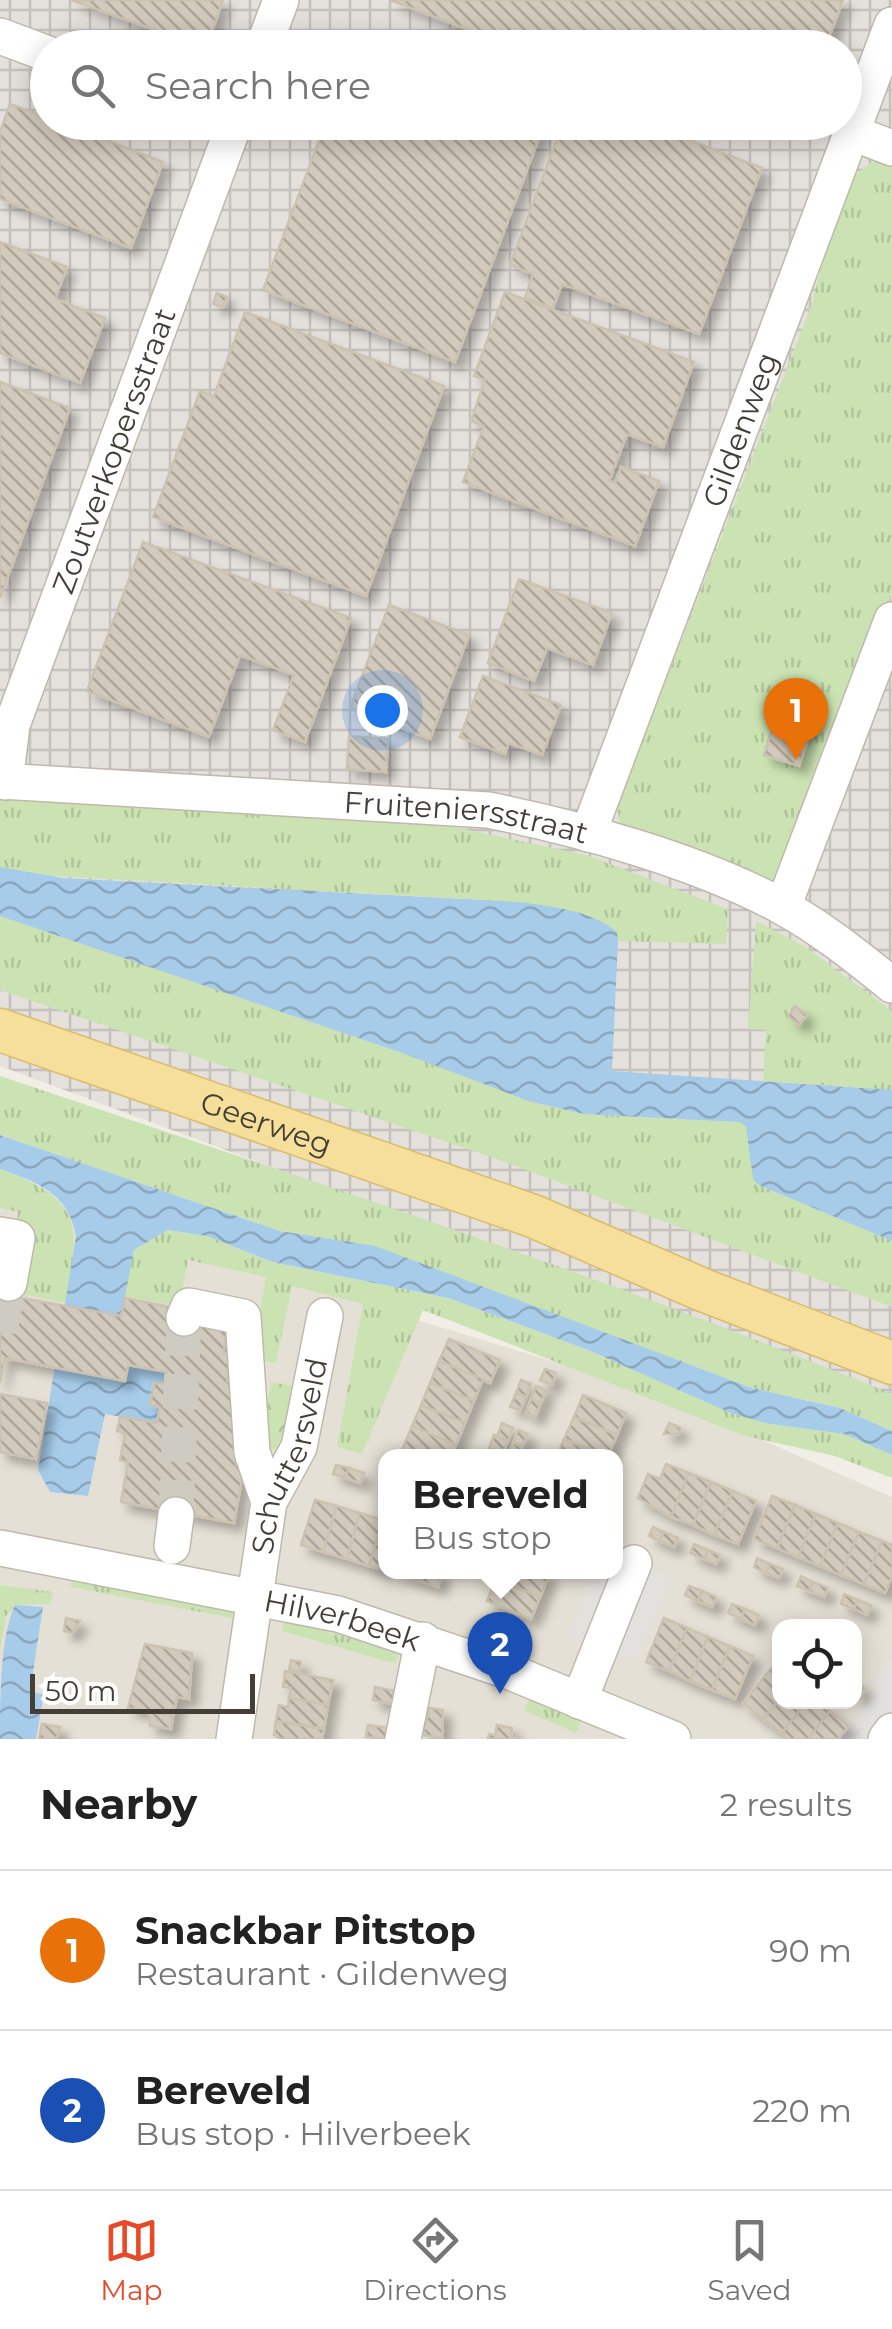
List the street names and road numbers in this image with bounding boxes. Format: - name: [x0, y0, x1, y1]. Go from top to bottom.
- street label: Zoutverkopersstraat: [44, 302, 183, 599]
- street label: Gildenweg: [694, 347, 786, 512]
- street label: Fruiteniersstraat: [343, 783, 592, 851]
- street label: Geerweg: [196, 1083, 337, 1163]
- street label: Schuttersveld: [243, 1354, 335, 1557]
- street label: Hilverbeek: [261, 1582, 426, 1659]

